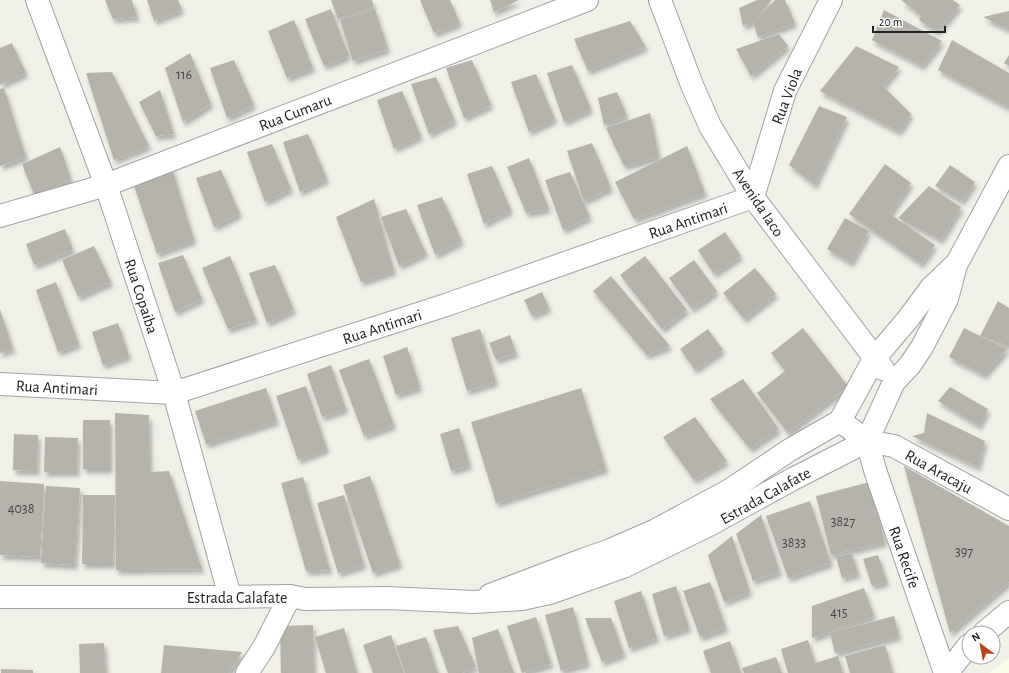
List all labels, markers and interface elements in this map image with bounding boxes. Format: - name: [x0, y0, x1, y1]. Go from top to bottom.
- scale bar: [873, 8, 945, 34]
- text: 20 m: [879, 16, 902, 28]
- street label: Rua Viola: [769, 66, 805, 127]
- house number: 116: [176, 68, 192, 82]
- street label: Rua Cumaru: [257, 92, 334, 134]
- street label: Avenida Iaco: [730, 165, 787, 240]
- street label: Rua Antimari: [647, 200, 730, 242]
- street label: Rua Copaiba: [121, 257, 161, 336]
- street label: Rua Antimari: [341, 307, 424, 347]
- street label: Rua Antimari: [16, 378, 98, 398]
- street label: Rua Aracaju: [902, 447, 975, 498]
- street label: Estrada Calafate: [718, 464, 813, 527]
- house number: 4038: [8, 502, 34, 516]
- house number: 3827: [831, 515, 855, 529]
- street label: Rua Recife: [886, 524, 922, 590]
- house number: 3833: [782, 536, 806, 550]
- house number: 397: [955, 545, 973, 559]
- street label: Estrada Calafate: [187, 590, 287, 606]
- house number: 415: [830, 606, 848, 620]
- north arrow: [961, 625, 1001, 665]
- text: N: [970, 630, 982, 644]

